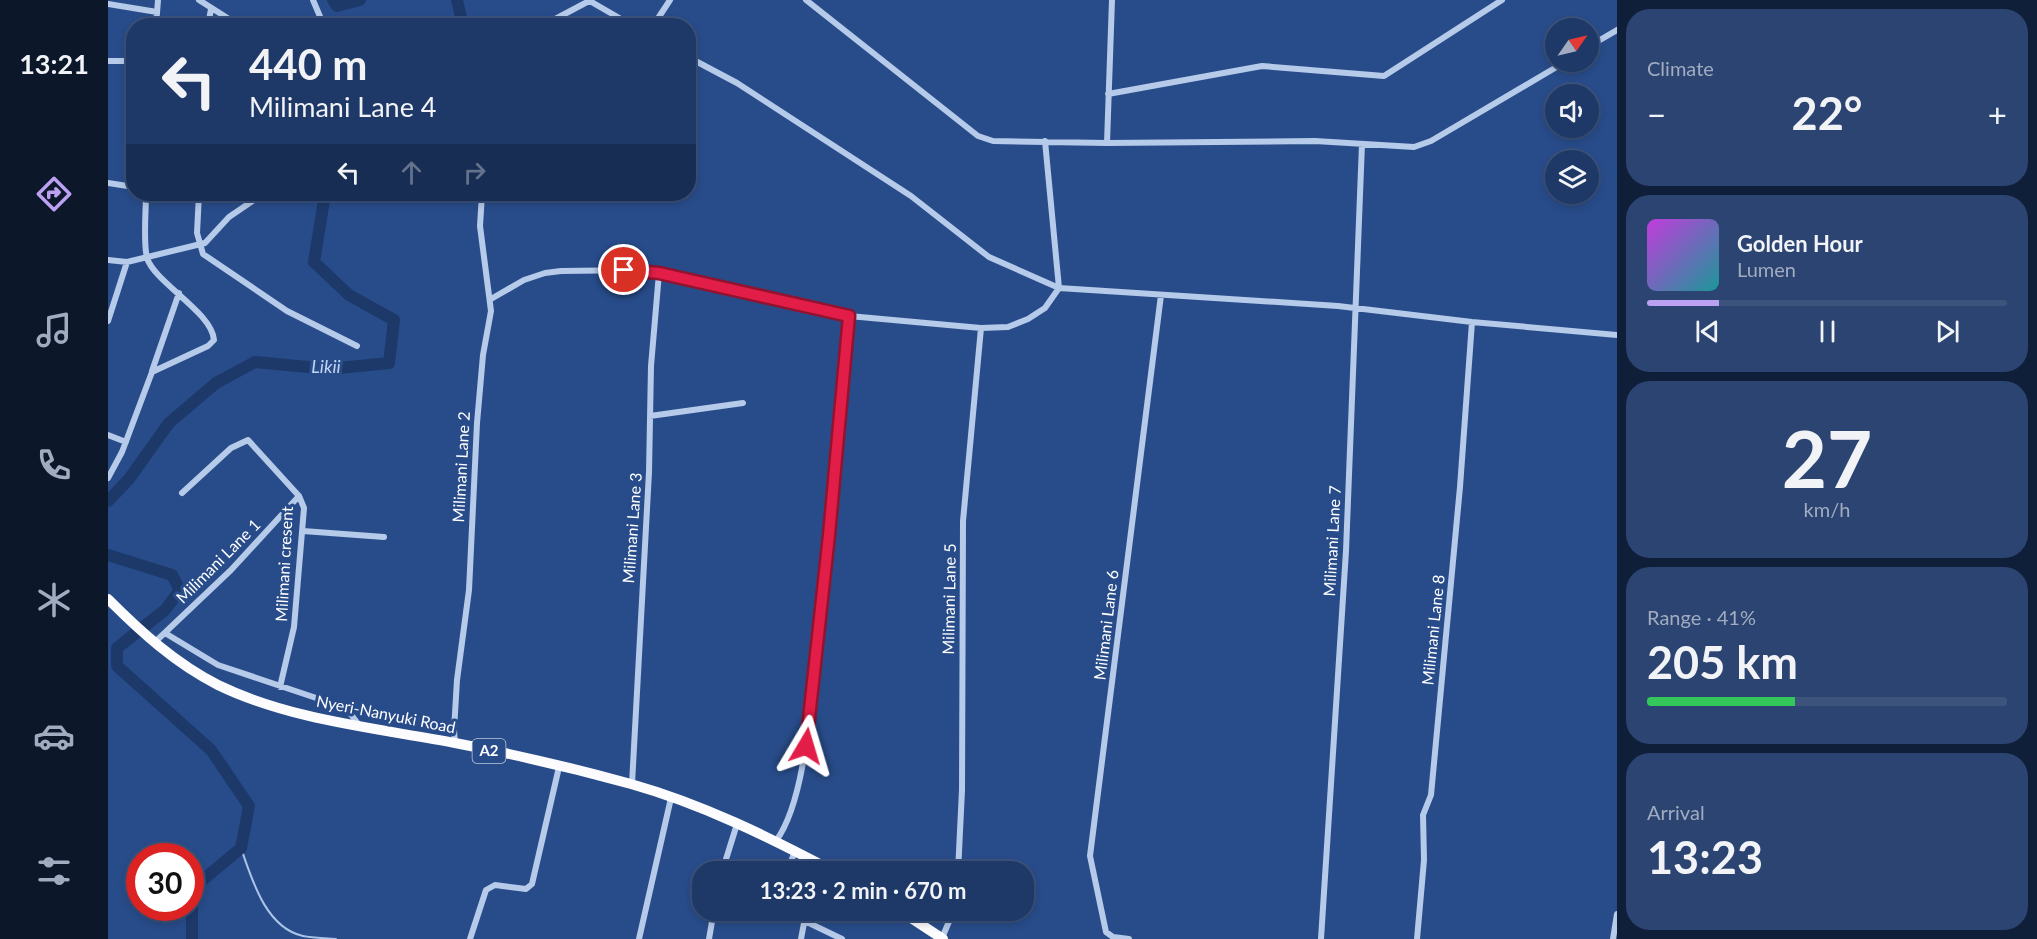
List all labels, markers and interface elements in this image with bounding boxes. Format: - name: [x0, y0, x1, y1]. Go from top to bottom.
- north arrow: [1545, 18, 1599, 72]
- map controls: [1545, 18, 1599, 204]
- text: 440 m: [249, 39, 367, 89]
- icon: left: [150, 42, 228, 120]
- text: 13:21: [19, 47, 89, 80]
- text: Climate: [1647, 56, 1714, 80]
- button: sound: [1545, 84, 1599, 138]
- text: 22°: [1792, 86, 1862, 140]
- text: Milimani Lane 4: [249, 90, 436, 123]
- text: −: [1647, 94, 1666, 134]
- text: +: [1988, 94, 2007, 134]
- button: layers: [1545, 150, 1599, 204]
- icon: left: [332, 156, 365, 189]
- icon: ahead: [395, 156, 428, 189]
- icon: right: [458, 156, 491, 189]
- icon: directions: [33, 173, 75, 215]
- text: Golden Hour: [1737, 230, 1863, 257]
- pin: [598, 244, 649, 295]
- icon: arrive: [607, 253, 640, 286]
- text: Lumen: [1737, 257, 1796, 281]
- icon: music: [33, 309, 75, 351]
- icon: previous: [1691, 315, 1724, 348]
- icon: pause: [1811, 315, 1844, 348]
- icon: next: [1931, 315, 1964, 348]
- water label: Likii: [311, 355, 341, 377]
- street label: Milimani Lane 2: [448, 411, 473, 523]
- text: 27: [1782, 411, 1872, 505]
- icon: phone: [33, 444, 75, 486]
- street label: Milimani Lane 3: [618, 472, 645, 584]
- street label: Milimani Lane 7: [1319, 485, 1344, 597]
- text: km/h: [1804, 497, 1850, 521]
- street label: Milimani cresent: [271, 505, 296, 622]
- street label: Milimani Lane 1: [172, 515, 264, 607]
- street label: Milimani Lane 5: [938, 543, 959, 655]
- street label: Milimani Lane 6: [1089, 569, 1122, 681]
- street label: Milimani Lane 8: [1417, 574, 1448, 686]
- icon: climate: [33, 579, 75, 621]
- text: Range · 41%: [1647, 605, 1756, 629]
- text: 205 km: [1647, 635, 1798, 689]
- street label: Nyeri-Nanyuki Road: [315, 691, 457, 736]
- position arrow: [774, 714, 838, 778]
- icon: car: [33, 715, 75, 757]
- road number: A2: [472, 739, 506, 763]
- text: Arrival: [1647, 800, 1705, 824]
- text: 13:23: [1647, 830, 1763, 884]
- speed limit sign: 30: [126, 843, 204, 921]
- icon: filters: [33, 850, 75, 892]
- text: 13:23 · 2 min · 670 m: [760, 877, 966, 904]

